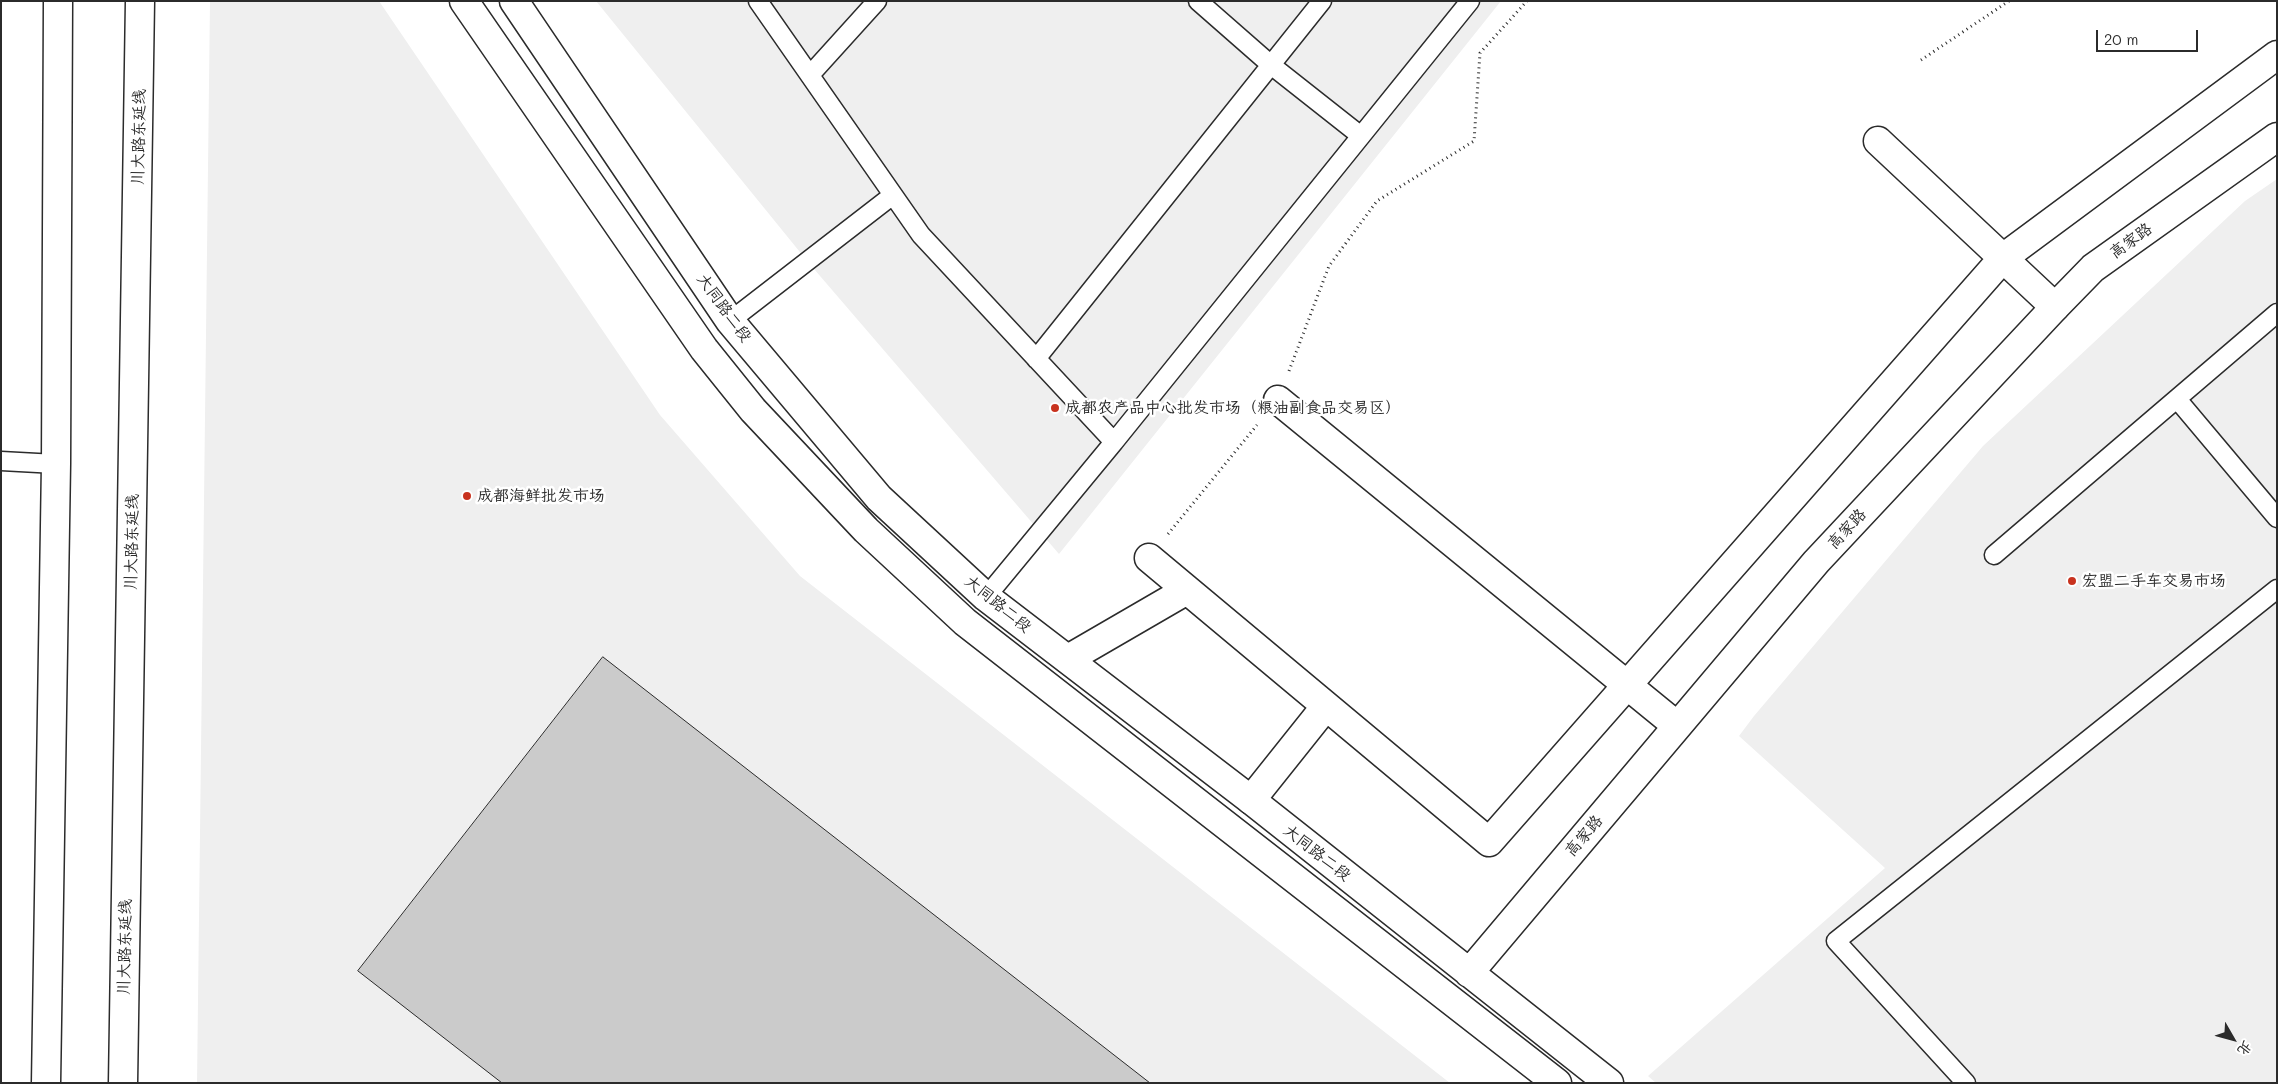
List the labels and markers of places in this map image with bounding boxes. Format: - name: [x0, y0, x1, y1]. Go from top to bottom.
- place label: 成都农产品中心批发市场（粮油副食品交易区）: [1065, 398, 1401, 418]
- marker: 成都农产品中心批发市场（粮油副食品交易区）: [1049, 402, 1061, 414]
- place label: 成都海鲜批发市场: [477, 486, 605, 506]
- marker: 成都海鲜批发市场: [461, 490, 473, 502]
- place label: 宏盟二手车交易市场: [2082, 571, 2226, 591]
- marker: 宏盟二手车交易市场: [2066, 575, 2078, 587]

